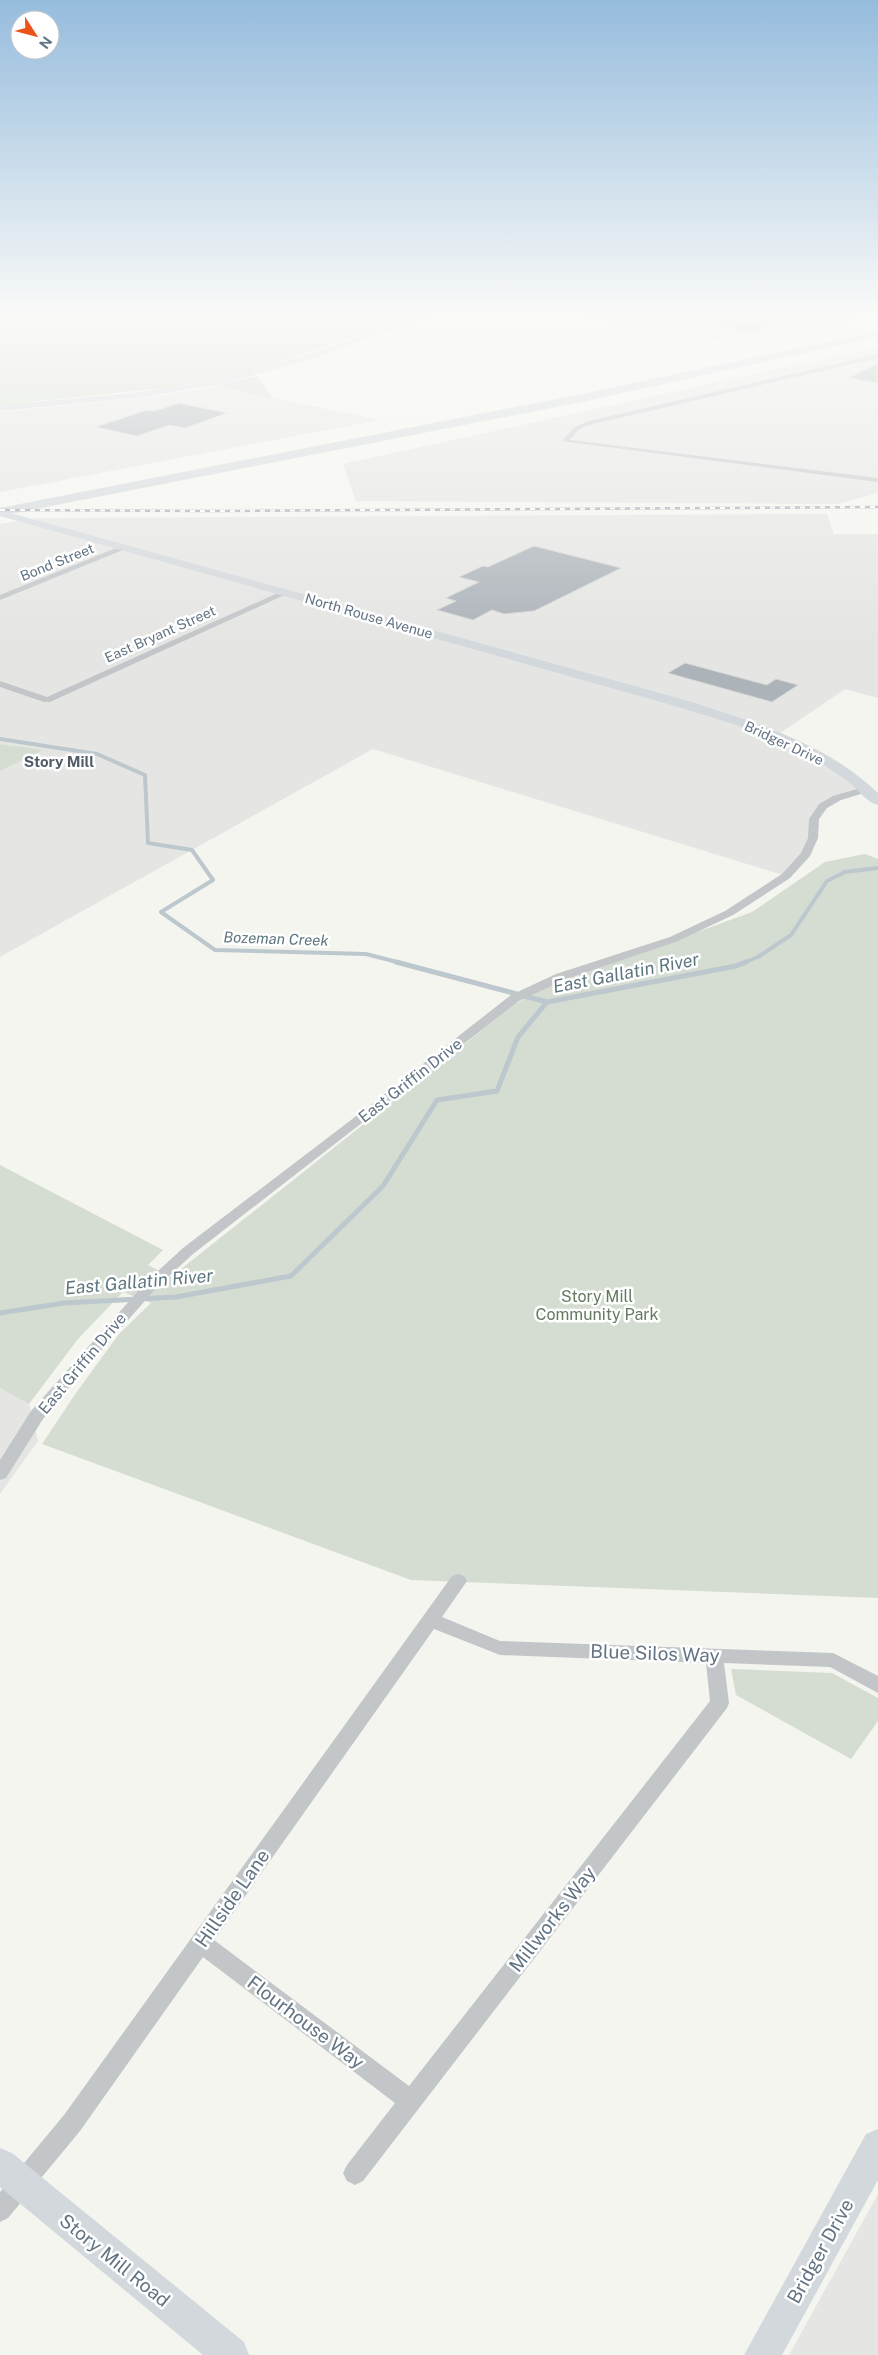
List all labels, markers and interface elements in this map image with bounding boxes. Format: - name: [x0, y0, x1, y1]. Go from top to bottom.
- north arrow: [10, 10, 60, 60]
- text: N: [36, 34, 55, 52]
- street label: Bond Street: [18, 540, 96, 584]
- street label: North Rouse Avenue: [303, 590, 435, 642]
- street label: East Bryant Street: [102, 602, 218, 666]
- street label: Bridger Drive: [742, 718, 826, 768]
- district label: Story Mill: [24, 753, 94, 770]
- water label: Bozeman Creek: [223, 928, 330, 949]
- water label: East Gallatin River: [551, 948, 701, 997]
- street label: East Griffin Drive: [355, 1034, 466, 1127]
- water label: East Gallatin River: [64, 1265, 214, 1298]
- park label: Story Mill Community Park: [535, 1287, 659, 1324]
- street label: East Griffin Drive: [35, 1309, 130, 1418]
- street label: Blue Silos Way: [590, 1640, 720, 1666]
- street label: Hillside Lane: [190, 1845, 274, 1951]
- street label: Millworks Way: [504, 1862, 600, 1976]
- street label: Flourhouse Way: [243, 1971, 369, 2073]
- street label: Bridger Drive: [782, 2195, 858, 2307]
- street label: Story Mill Road: [56, 2209, 174, 2311]

